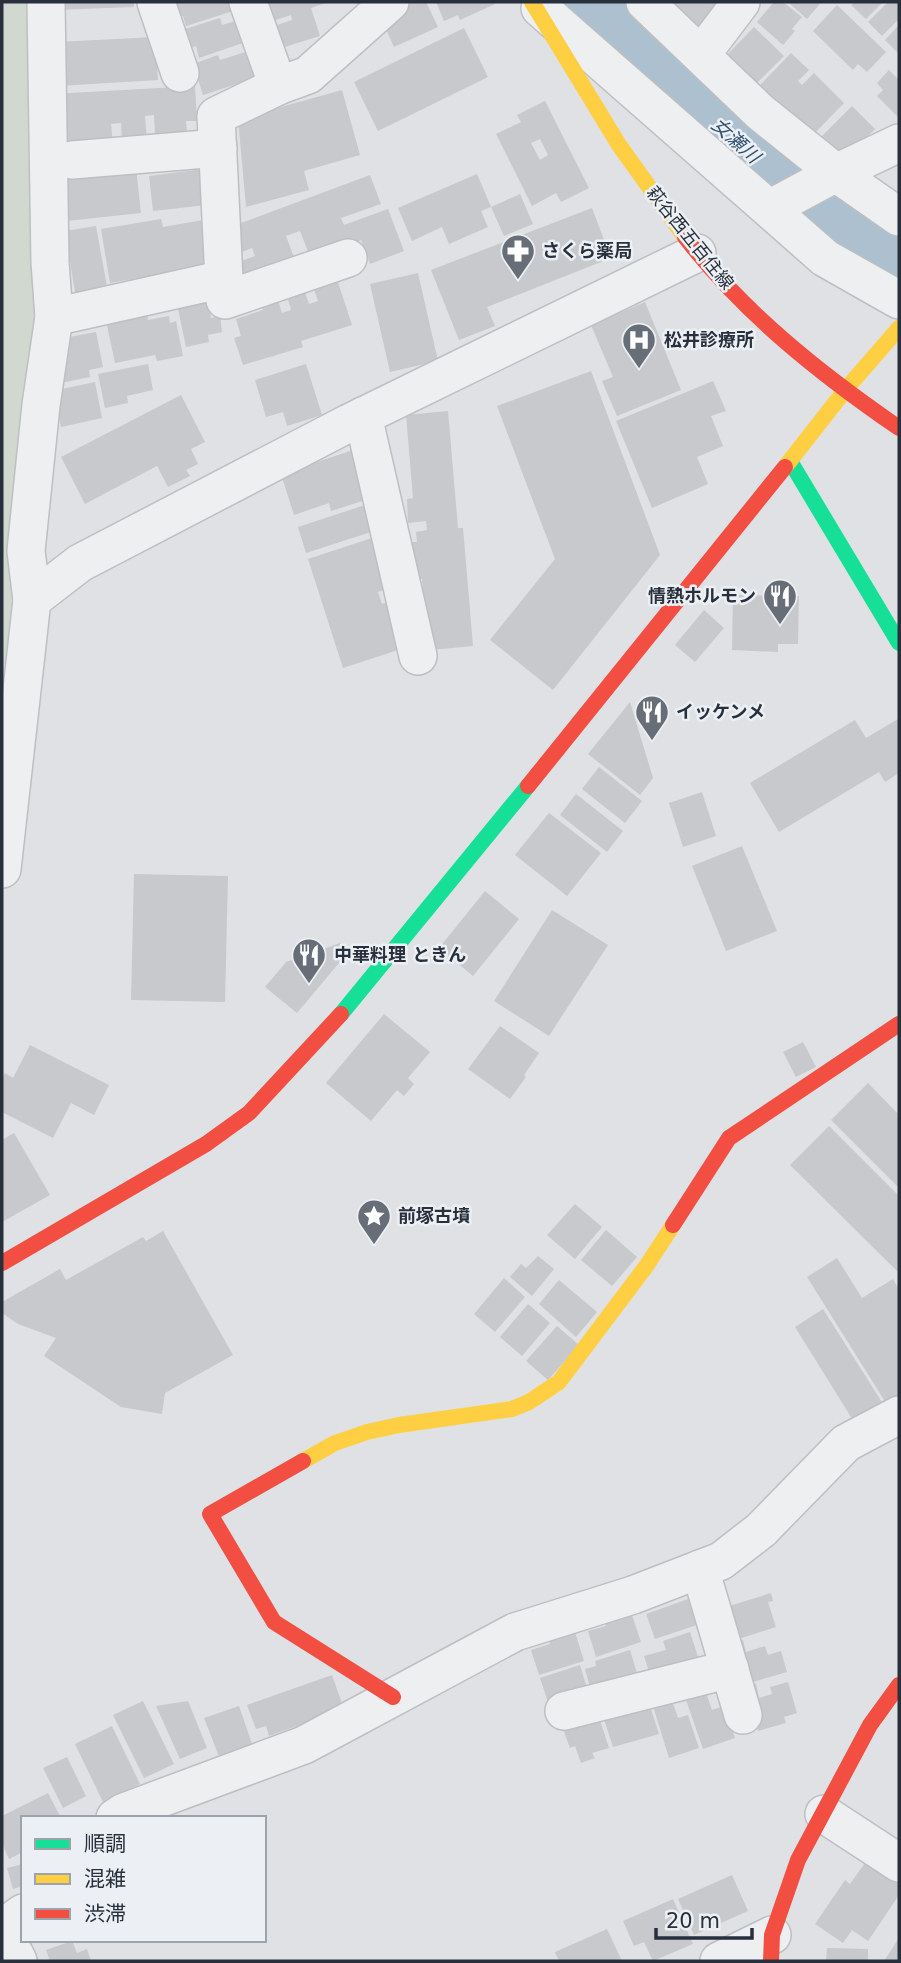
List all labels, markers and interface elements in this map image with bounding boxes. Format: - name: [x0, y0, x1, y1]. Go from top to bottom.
- water label: 女瀬川: [707, 113, 766, 169]
- street label: 萩谷西五百住線: [643, 182, 738, 293]
- pharmacy icon: さくら薬局: [499, 232, 537, 281]
- place label: さくら薬局: [542, 240, 632, 261]
- hospital icon: 松井診療所: [620, 321, 658, 370]
- place label: 松井診療所: [664, 329, 754, 350]
- restaurant icon: 情熱ホルモン: [761, 577, 799, 626]
- place label: 情熱ホルモン: [648, 585, 756, 606]
- restaurant icon: イッケンメ: [633, 693, 671, 742]
- place label: イッケンメ: [676, 701, 765, 722]
- restaurant icon: 中華料理 ときん: [290, 936, 328, 985]
- place label: 中華料理 ときん: [334, 944, 466, 965]
- place icon: 前塚古墳: [355, 1197, 393, 1246]
- place label: 前塚古墳: [398, 1205, 470, 1226]
- legend: [21, 1816, 266, 1942]
- text: 順調: [84, 1832, 126, 1856]
- text: 混雑: [84, 1867, 126, 1891]
- scale bar: [656, 1896, 752, 1940]
- text: 渋滞: [84, 1902, 126, 1926]
- text: 20 m: [666, 1909, 720, 1933]

